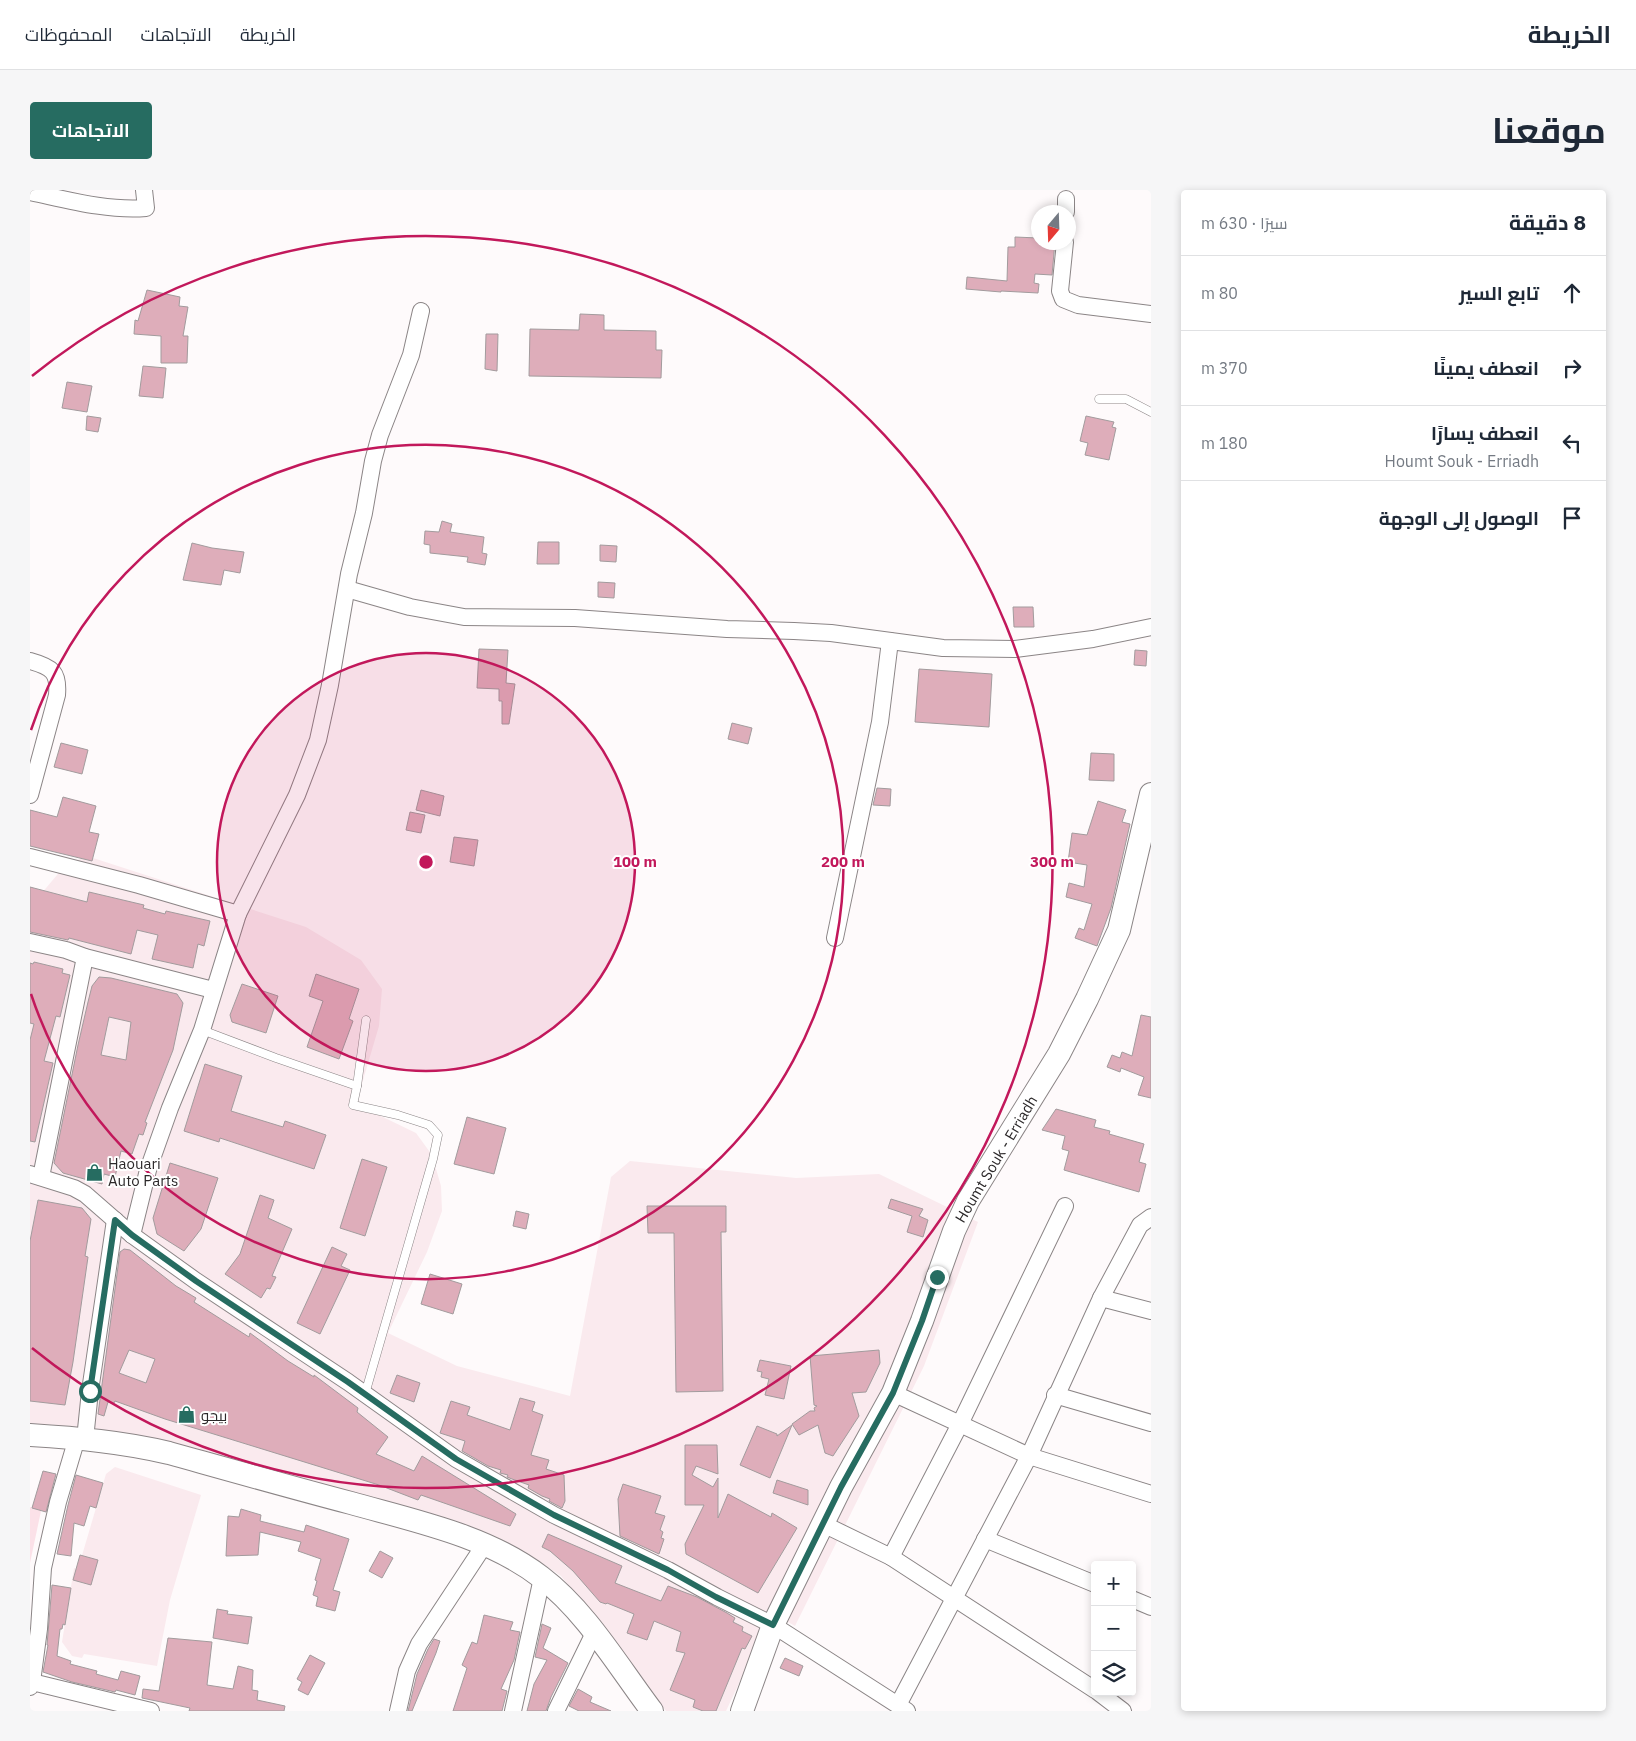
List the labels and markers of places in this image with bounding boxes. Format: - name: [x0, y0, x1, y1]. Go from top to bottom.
- centre of rings: [417, 853, 435, 871]
- place label: Haouari Auto Parts: [108, 1154, 178, 1190]
- shop icon: Haouari Auto Parts: [84, 1162, 104, 1182]
- shop icon: بيجو: [177, 1405, 197, 1425]
- place label: بيجو: [201, 1406, 227, 1425]

